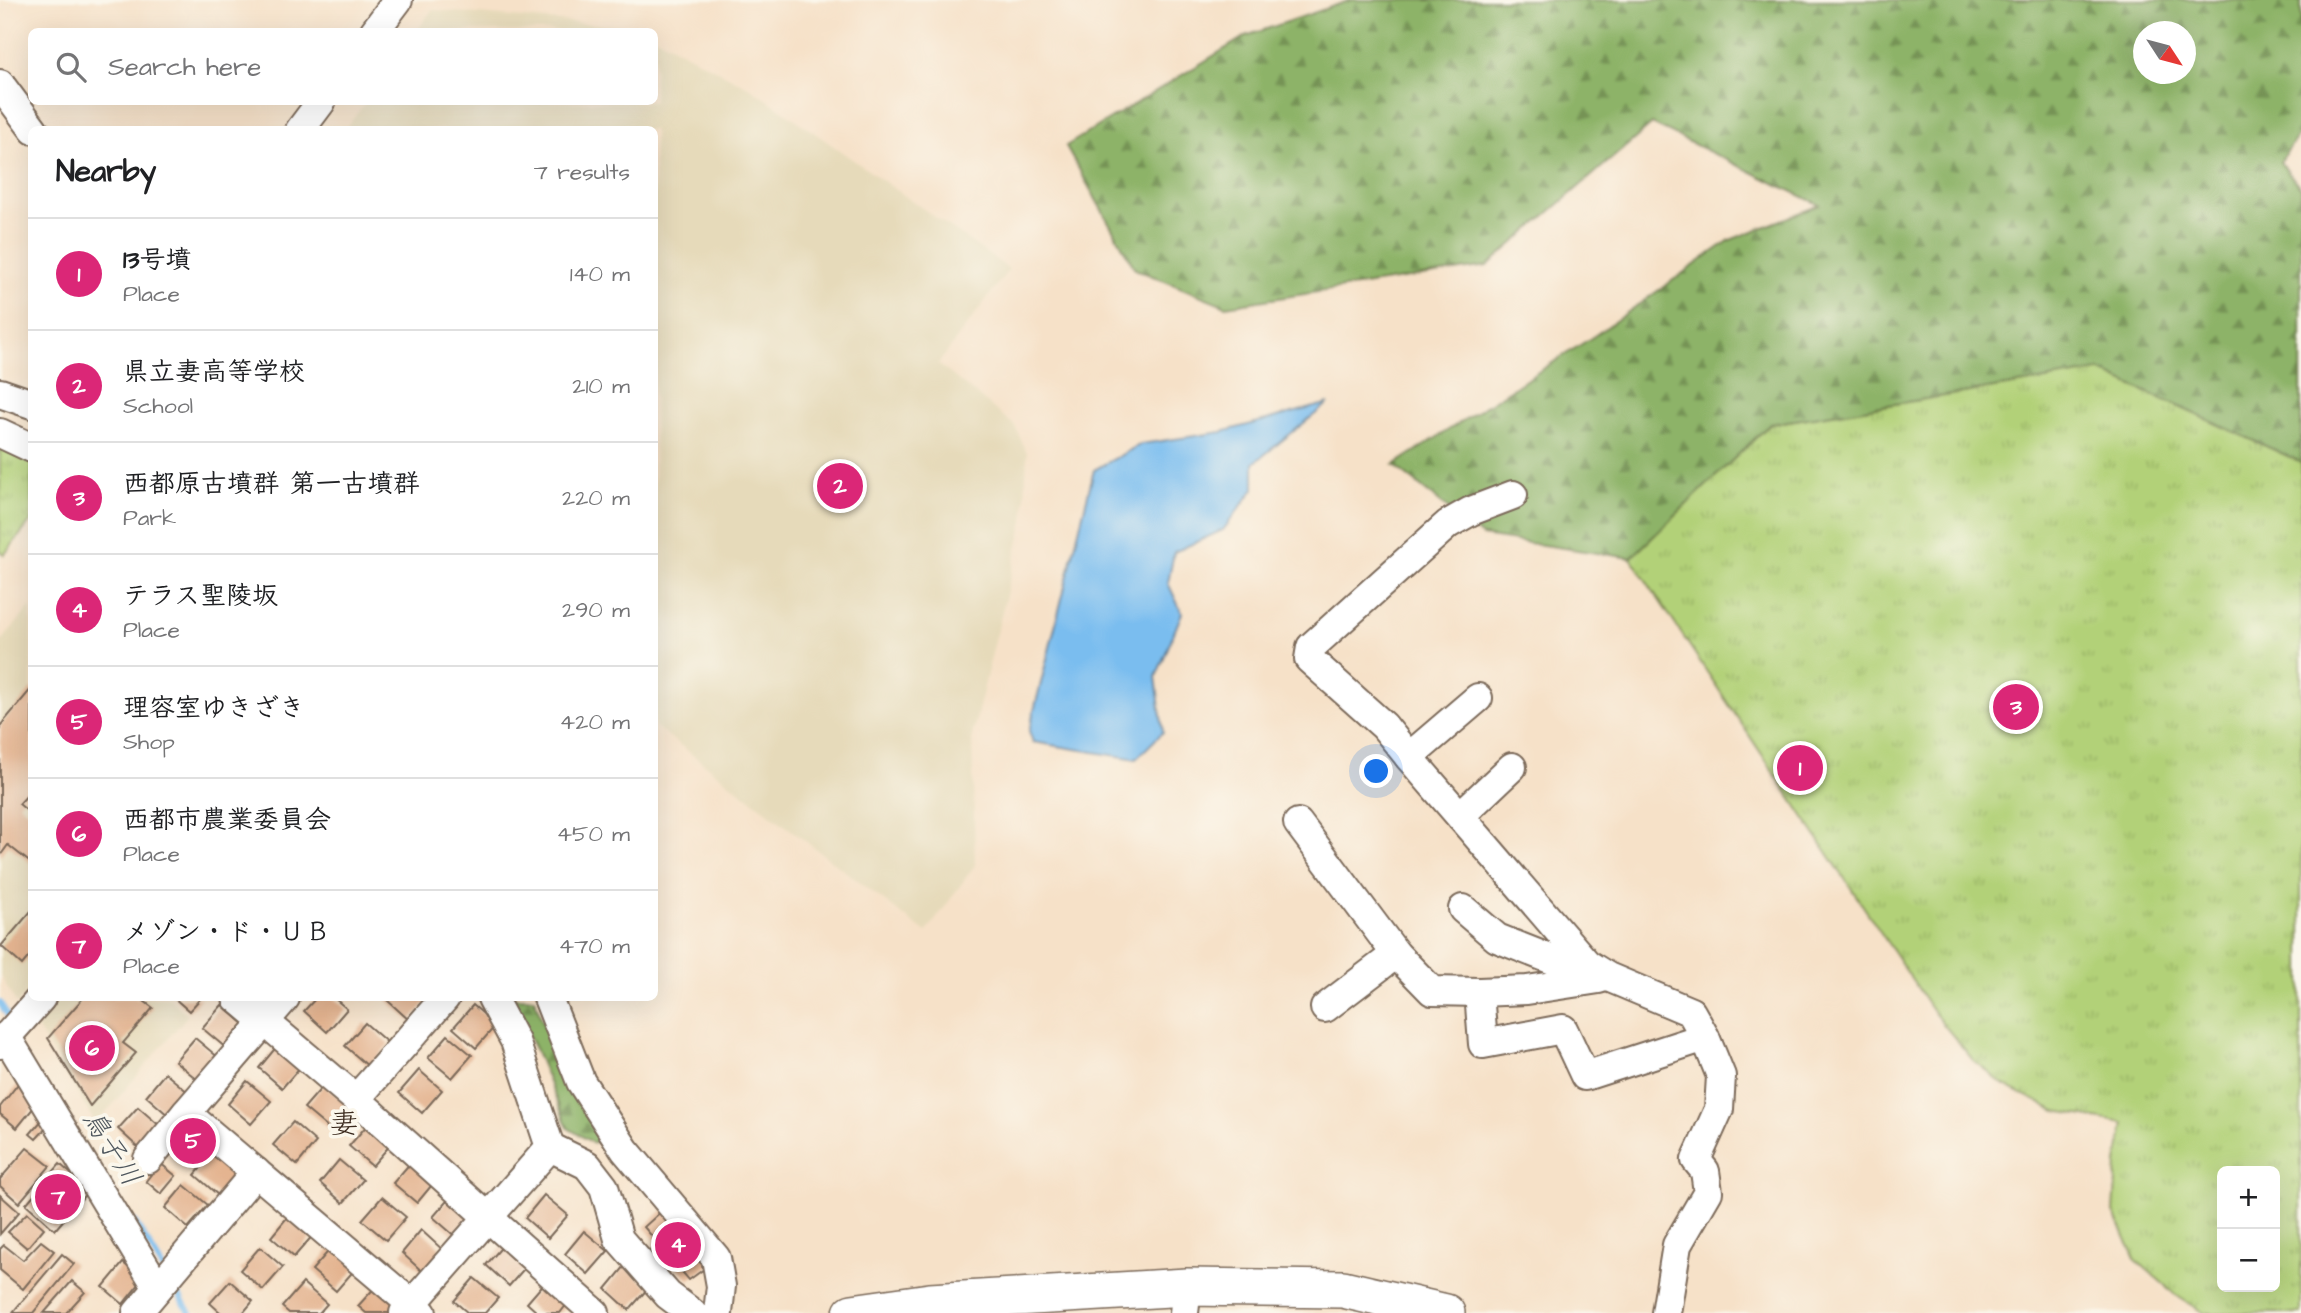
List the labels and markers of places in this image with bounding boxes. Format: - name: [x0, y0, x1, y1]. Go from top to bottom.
- pin: 2: [817, 460, 863, 512]
- pin: 3: [1993, 681, 2039, 733]
- pin: 1: [1777, 742, 1823, 794]
- pin: 6: [69, 1022, 115, 1074]
- pin: 5: [170, 1115, 216, 1167]
- pin: 7: [35, 1171, 81, 1223]
- pin: 4: [655, 1219, 701, 1271]

